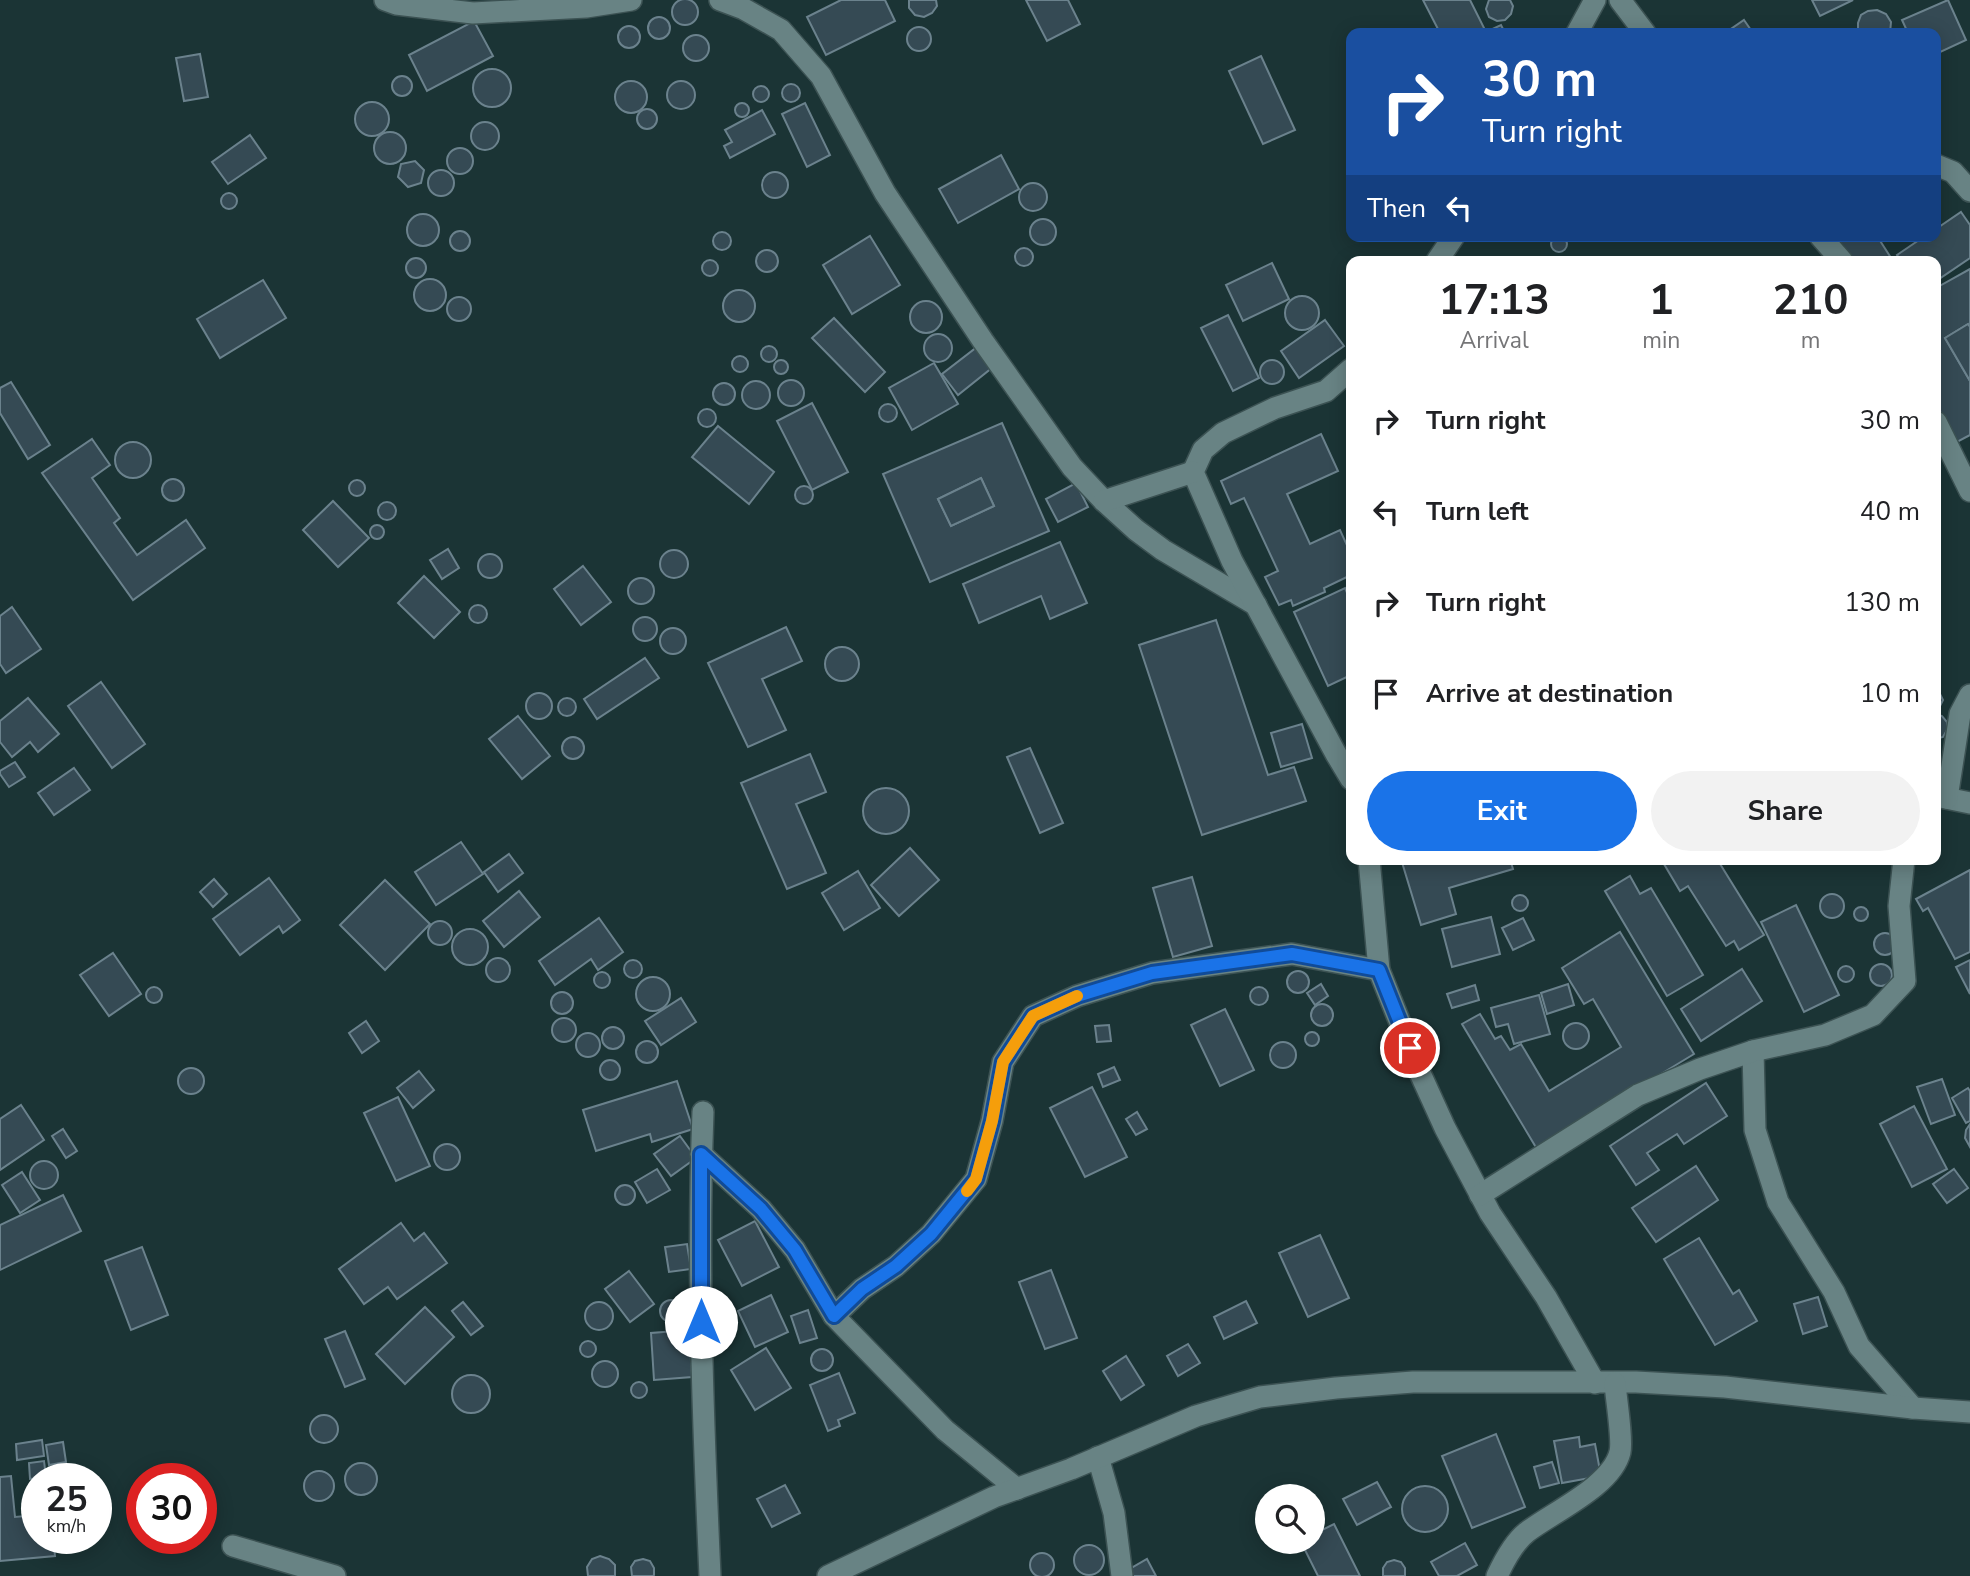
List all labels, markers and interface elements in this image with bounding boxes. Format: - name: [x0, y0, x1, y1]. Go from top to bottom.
- text: 30 m: [1482, 46, 1597, 113]
- icon: right: [1367, 56, 1458, 147]
- text: Turn right: [1482, 110, 1622, 153]
- icon: left: [1440, 189, 1478, 227]
- text: Then: [1367, 191, 1426, 226]
- text: 17:13: [1439, 272, 1550, 329]
- text: 1: [1649, 272, 1674, 329]
- text: 210: [1773, 272, 1848, 329]
- text: Arrival: [1460, 325, 1529, 356]
- text: min: [1642, 325, 1680, 356]
- text: m: [1801, 325, 1821, 356]
- icon: right: [1367, 402, 1405, 440]
- text: Turn right: [1426, 403, 1545, 438]
- text: 30 m: [1860, 403, 1920, 438]
- icon: left: [1367, 493, 1405, 531]
- text: Turn left: [1426, 494, 1529, 529]
- text: 40 m: [1860, 494, 1920, 529]
- icon: right: [1367, 584, 1405, 622]
- text: Turn right: [1426, 585, 1545, 620]
- text: 130 m: [1844, 585, 1920, 620]
- icon: arrive: [1367, 675, 1405, 713]
- text: Arrive at destination: [1426, 676, 1673, 711]
- text: 10 m: [1860, 676, 1920, 711]
- button: Exit: [1367, 771, 1637, 851]
- button: Share: [1651, 771, 1920, 851]
- pin: [1380, 1018, 1440, 1078]
- icon: arrive: [1391, 1029, 1429, 1067]
- position arrow: [664, 1285, 738, 1359]
- speed limit sign: 30: [126, 1463, 217, 1554]
- text: 25: [45, 1476, 88, 1523]
- map controls: [1255, 1484, 1325, 1554]
- button: search: [1255, 1484, 1325, 1554]
- text: km/h: [47, 1514, 86, 1538]

